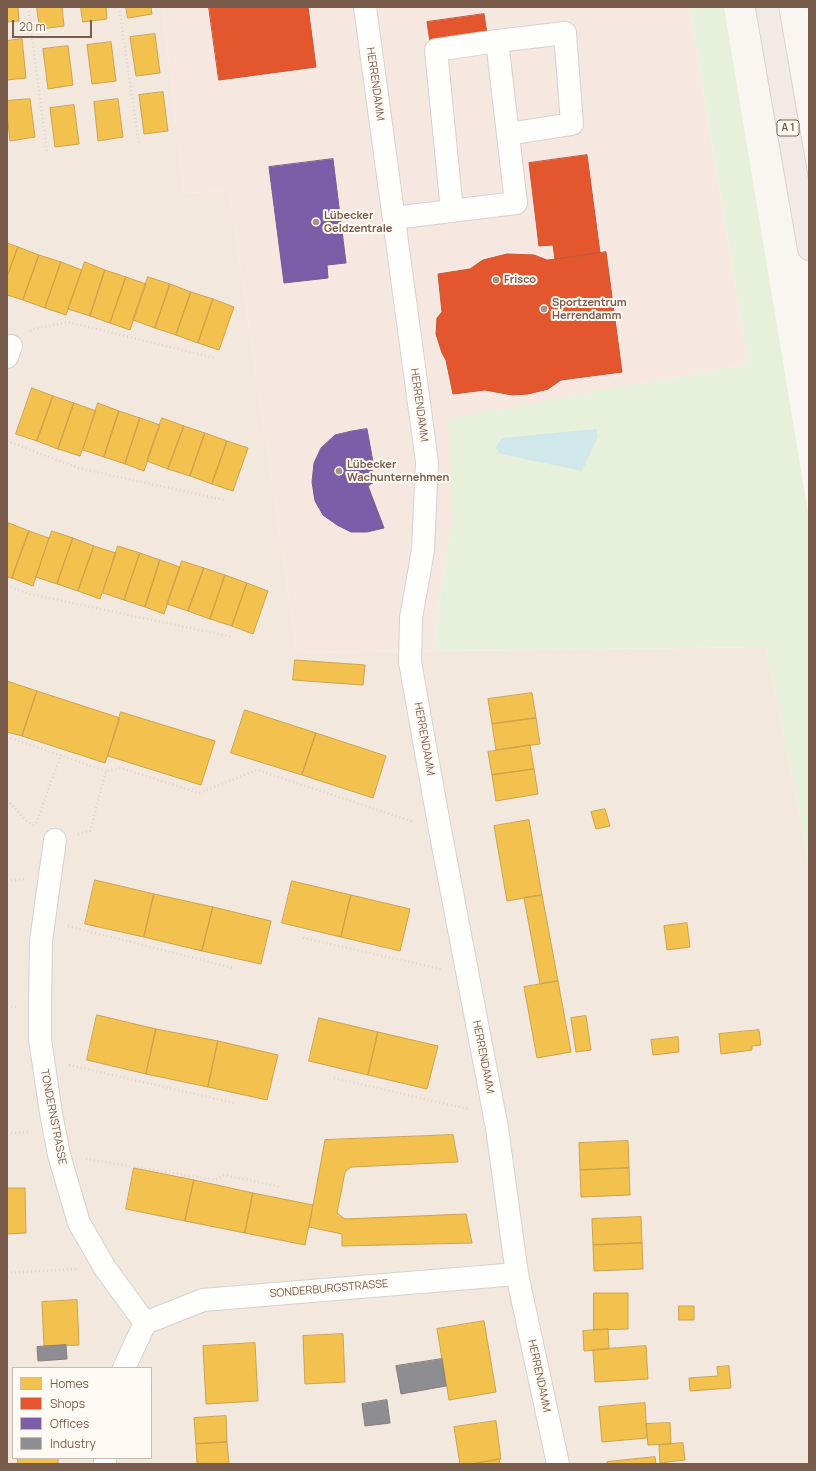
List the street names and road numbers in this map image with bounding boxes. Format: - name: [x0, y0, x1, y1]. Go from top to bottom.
- street label: HERRENDAMM: [363, 46, 387, 122]
- road number: A 1: [777, 120, 799, 136]
- street label: HERRENDAMM: [407, 367, 431, 443]
- street label: HERRENDAMM: [411, 701, 437, 777]
- street label: HERRENDAMM: [469, 1019, 497, 1095]
- street label: TONDERNSTRASSE: [37, 1068, 69, 1166]
- street label: SONDERBURGSTRASSE: [269, 1277, 389, 1301]
- street label: HERRENDAMM: [525, 1338, 553, 1414]

